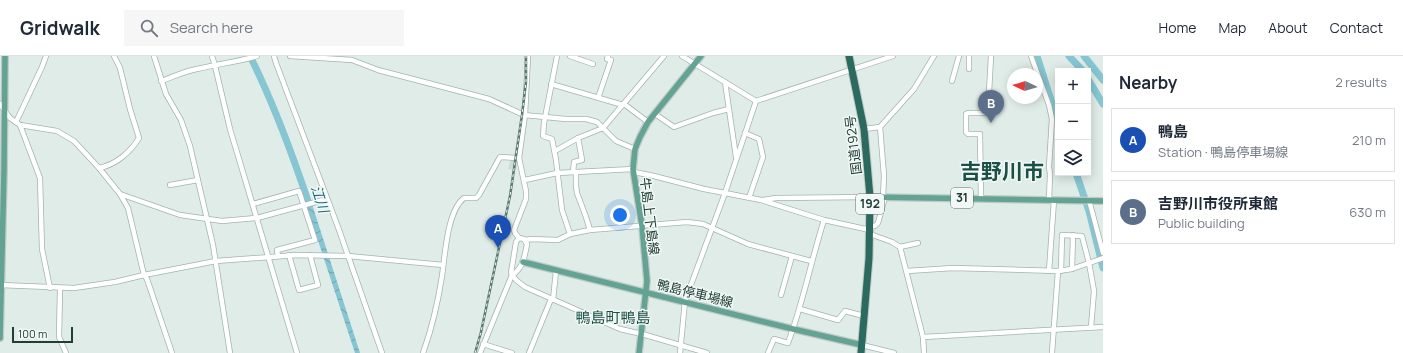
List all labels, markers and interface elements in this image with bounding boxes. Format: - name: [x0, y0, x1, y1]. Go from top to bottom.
- search box: [124, 10, 404, 46]
- text: Gridwalk: [20, 15, 100, 41]
- icon: search: [138, 17, 160, 39]
- text: Search here: [170, 17, 253, 38]
- text: Home: [1159, 18, 1196, 37]
- text: Map: [1218, 18, 1246, 37]
- text: About: [1268, 18, 1308, 37]
- text: Contact: [1330, 18, 1383, 37]
- north arrow: [1007, 68, 1043, 104]
- map controls: [1055, 68, 1091, 176]
- button: +: [1055, 68, 1091, 104]
- text: Nearby: [1119, 71, 1177, 94]
- text: 2 results: [1335, 73, 1387, 91]
- pin: B: [978, 90, 1004, 123]
- button: −: [1055, 104, 1091, 140]
- street label: 国道192号: [840, 114, 866, 176]
- text: 鴨島: [1158, 121, 1188, 142]
- text: A: [1129, 131, 1137, 149]
- text: 210 m: [1352, 131, 1386, 149]
- button: layers: [1055, 140, 1091, 176]
- text: Station · 鴨島停車場線: [1158, 143, 1288, 161]
- district label: 吉野川市: [960, 157, 1044, 185]
- street label: 牛島上下島線: [636, 176, 664, 256]
- water label: 江川: [307, 183, 334, 217]
- road number: 31: [951, 188, 973, 208]
- text: 吉野川市役所東館: [1158, 193, 1278, 214]
- road number: 192: [856, 194, 884, 214]
- text: B: [1129, 203, 1137, 221]
- text: 630 m: [1349, 203, 1386, 221]
- your location: [610, 205, 630, 225]
- text: Public building: [1158, 214, 1245, 232]
- pin: A: [485, 215, 511, 248]
- street label: 鴨島停車場線: [655, 275, 735, 311]
- district label: 鴨島町鴨島: [575, 307, 651, 328]
- scale bar: [12, 325, 73, 344]
- text: 100 m: [18, 326, 47, 341]

